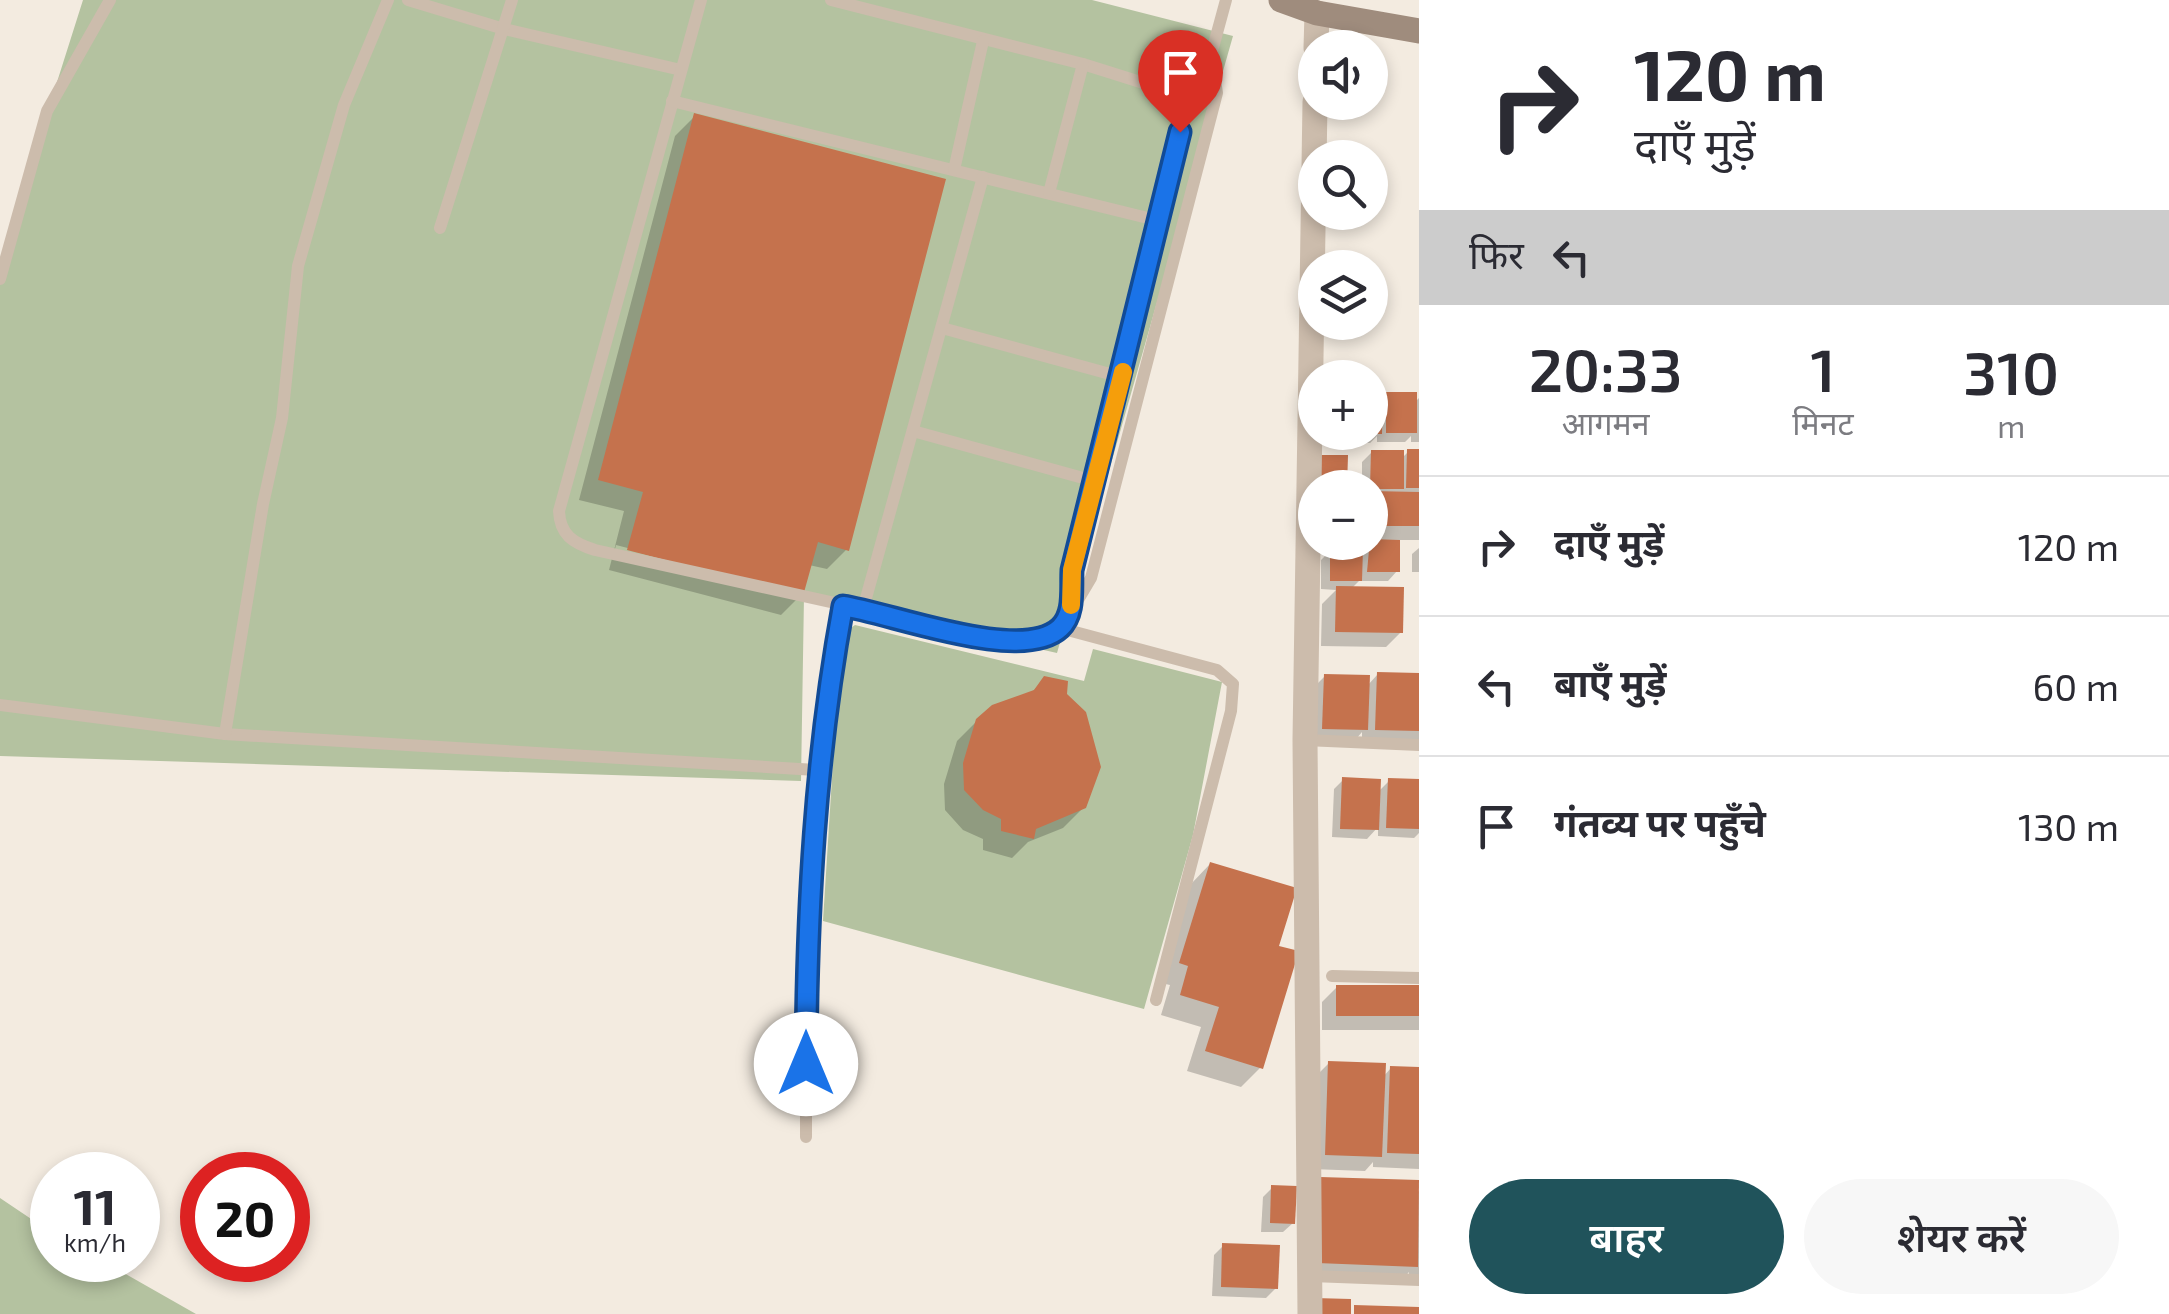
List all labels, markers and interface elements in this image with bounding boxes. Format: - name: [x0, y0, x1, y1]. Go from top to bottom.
- pin: [1138, 30, 1223, 133]
- map controls: [1298, 30, 1388, 560]
- button: sound: [1298, 30, 1388, 120]
- text: 120 m: [1634, 31, 1826, 115]
- icon: right: [1469, 40, 1599, 170]
- icon: arrive: [1153, 45, 1208, 100]
- text: दाएँ मुड़ें: [1634, 116, 1755, 170]
- button: search: [1298, 140, 1388, 230]
- icon: left: [1544, 230, 1599, 285]
- text: फिर: [1469, 231, 1524, 277]
- button: layers: [1298, 250, 1388, 340]
- text: 20:33: [1529, 332, 1683, 404]
- text: 1: [1810, 332, 1835, 404]
- text: 310: [1963, 335, 2059, 407]
- button: +: [1298, 360, 1388, 450]
- text: आगमन: [1562, 403, 1649, 441]
- text: मिनट: [1792, 403, 1854, 441]
- text: m: [1997, 406, 2025, 444]
- button: −: [1298, 470, 1388, 560]
- icon: right: [1469, 519, 1524, 574]
- text: दाएँ मुड़ें: [1554, 519, 1664, 565]
- text: 120 m: [2018, 523, 2119, 569]
- icon: left: [1469, 659, 1524, 714]
- text: बाएँ मुड़ें: [1554, 659, 1666, 705]
- text: 60 m: [2033, 663, 2119, 709]
- icon: arrive: [1469, 799, 1524, 854]
- text: गंतव्य पर पहुँचे: [1554, 799, 1766, 845]
- text: 130 m: [2018, 803, 2119, 849]
- position arrow: [754, 1012, 858, 1116]
- speed limit sign: 20: [180, 1152, 310, 1282]
- text: 11: [73, 1175, 117, 1235]
- button: बाहर: [1469, 1179, 1784, 1294]
- button: शेयर करें: [1804, 1179, 2119, 1294]
- text: km/h: [64, 1227, 126, 1257]

